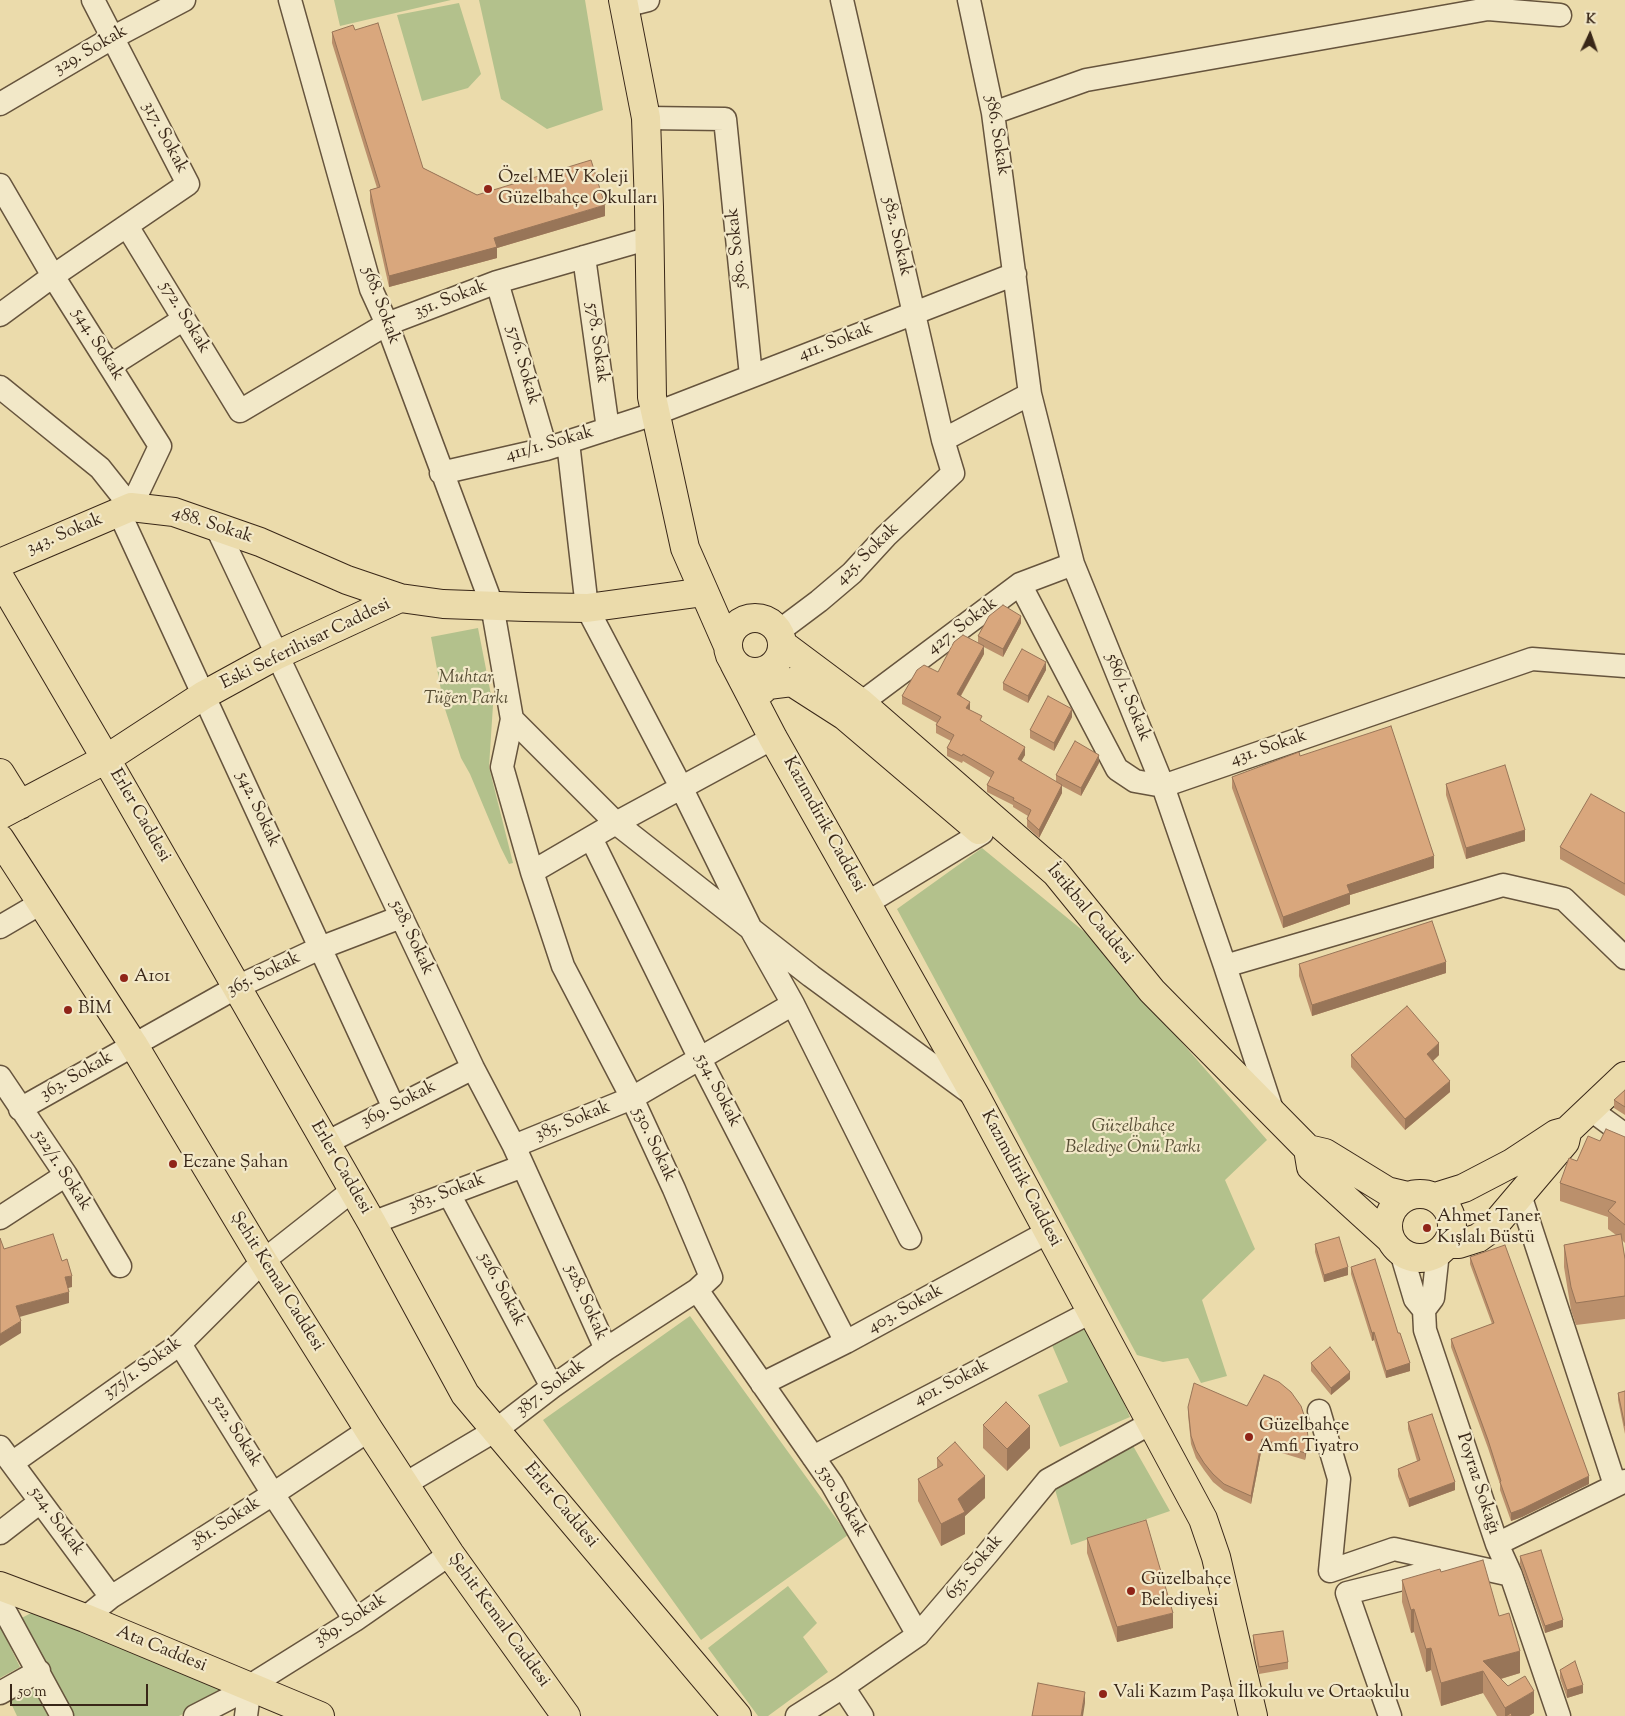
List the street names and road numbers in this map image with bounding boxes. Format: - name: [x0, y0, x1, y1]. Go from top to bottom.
- street label: 329. Sokak: [50, 21, 132, 81]
- street label: 586. Sokak: [979, 95, 1013, 177]
- street label: 317. Sokak: [136, 98, 192, 178]
- street label: 582. Sokak: [876, 196, 916, 278]
- street label: 580. Sokak: [723, 207, 753, 289]
- street label: 568. Sokak: [356, 264, 404, 348]
- street label: 351. Sokak: [412, 276, 490, 324]
- street label: 572. Sokak: [154, 278, 214, 358]
- street label: 578. Sokak: [580, 302, 612, 384]
- street label: 544. Sokak: [66, 305, 128, 385]
- street label: 411. Sokak: [796, 319, 876, 367]
- street label: 576. Sokak: [501, 324, 543, 408]
- street label: 411/1. Sokak: [504, 422, 596, 468]
- street label: 488. Sokak: [169, 503, 255, 549]
- street label: 343. Sokak: [24, 509, 106, 561]
- street label: 425. Sokak: [832, 519, 904, 591]
- street label: Eski Seferihisar Caddesi: [218, 594, 394, 696]
- street label: 427. Sokak: [924, 594, 1002, 660]
- street label: 586/1. Sokak: [1100, 651, 1154, 745]
- street label: 431. Sokak: [1228, 726, 1310, 772]
- street label: Kazımdirik Caddesi: [777, 754, 869, 896]
- street label: Erler Caddesi: [104, 765, 174, 867]
- street label: 542. Sokak: [230, 769, 284, 851]
- street label: İstikbal Caddesi: [1041, 861, 1137, 969]
- street label: 528. Sokak: [384, 897, 438, 979]
- street label: 365. Sokak: [224, 948, 304, 1002]
- street label: 363. Sokak: [37, 1048, 117, 1106]
- street label: 534. Sokak: [689, 1051, 745, 1131]
- street label: 369. Sokak: [358, 1077, 440, 1133]
- street label: 385. Sokak: [532, 1097, 614, 1147]
- street label: 530. Sokak: [627, 1105, 679, 1185]
- street label: Kazımdirik Caddesi: [975, 1107, 1065, 1251]
- street label: Erler Caddesi: [305, 1117, 375, 1219]
- street label: 522/1. Sokak: [27, 1126, 95, 1216]
- street label: 383. Sokak: [406, 1170, 488, 1218]
- street label: Şehit Kemal Caddesi: [224, 1208, 328, 1356]
- street label: 526. Sokak: [473, 1250, 529, 1330]
- street label: 528. Sokak: [559, 1262, 611, 1344]
- street label: 403. Sokak: [865, 1281, 947, 1339]
- street label: 375/1. Sokak: [100, 1333, 186, 1405]
- street label: 387. Sokak: [512, 1356, 590, 1422]
- street label: 401. Sokak: [911, 1356, 993, 1412]
- street label: 522. Sokak: [205, 1392, 265, 1472]
- street label: Poyraz Sokağı: [1450, 1430, 1504, 1538]
- street label: Erler Caddesi: [518, 1459, 602, 1553]
- street label: 530. Sokak: [811, 1463, 871, 1541]
- street label: 524. Sokak: [24, 1483, 88, 1561]
- street label: 381. Sokak: [187, 1493, 265, 1555]
- street label: 655. Sokak: [942, 1531, 1008, 1605]
- street label: Şehit Kemal Caddesi: [442, 1550, 554, 1692]
- street label: 389. Sokak: [311, 1590, 391, 1652]
- street label: Ata Caddesi: [113, 1622, 209, 1678]

